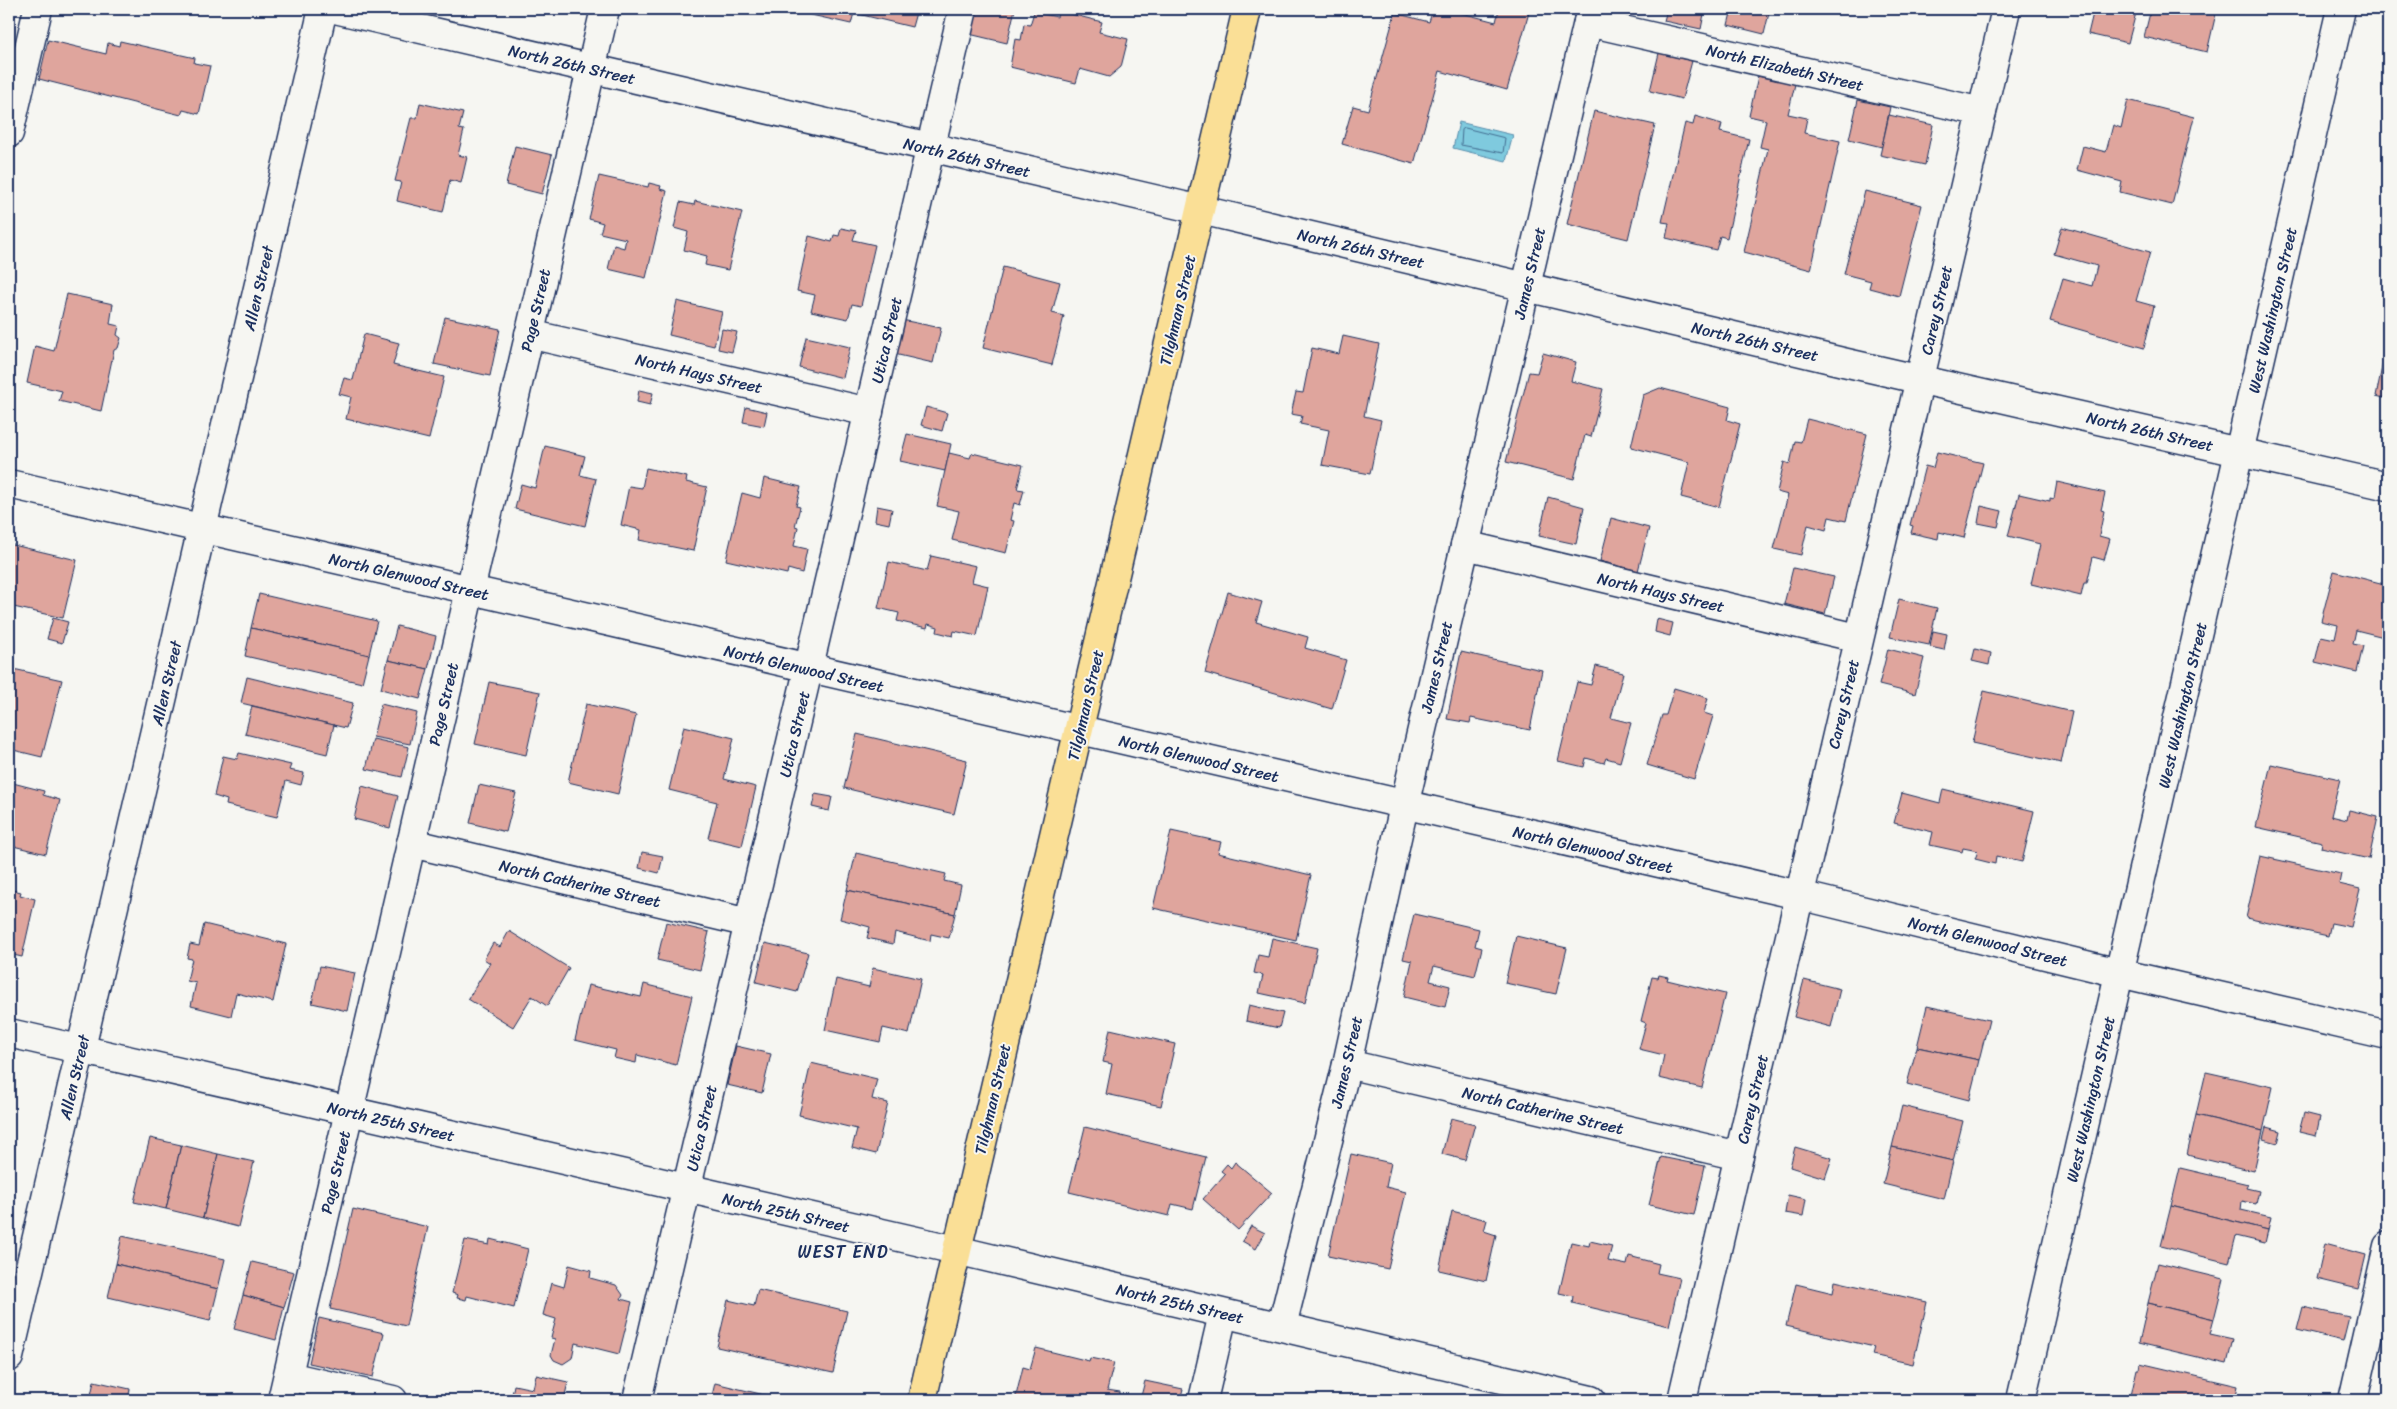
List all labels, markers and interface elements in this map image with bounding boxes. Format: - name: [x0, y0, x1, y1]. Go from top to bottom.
- street label: North Elizabeth Street: [1703, 35, 1867, 100]
- street label: North 26th Street: [505, 36, 638, 93]
- street label: North 26th Street: [900, 129, 1033, 186]
- street label: North 26th Street: [1294, 220, 1427, 277]
- street label: James Street: [1505, 224, 1554, 323]
- street label: West Washington Street: [2239, 224, 2306, 396]
- street label: Allen Street: [234, 242, 282, 335]
- street label: Tilghman Street: [1151, 252, 1204, 369]
- street label: Carey Street: [1912, 262, 1961, 358]
- street label: Page Street: [512, 266, 559, 355]
- street label: Utica Street: [862, 294, 911, 386]
- street label: North 26th Street: [1688, 313, 1821, 370]
- street label: North Hays Street: [633, 345, 765, 402]
- street label: North 26th Street: [2083, 403, 2216, 460]
- street label: North Glenwood Street: [326, 544, 492, 609]
- street label: North Hays Street: [1595, 564, 1727, 621]
- street label: James Street: [1412, 618, 1461, 717]
- street label: West Washington Street: [2149, 619, 2216, 791]
- street label: North Glenwood Street: [721, 636, 887, 701]
- street label: Allen Street: [142, 637, 190, 730]
- street label: Tilghman Street: [1059, 647, 1112, 764]
- street label: Carey Street: [1819, 656, 1868, 752]
- street label: Page Street: [420, 660, 467, 749]
- street label: Utica Street: [770, 688, 819, 780]
- street label: North Glenwood Street: [1116, 726, 1282, 791]
- street label: North Glenwood Street: [1510, 817, 1676, 882]
- street label: North Catherine Street: [496, 851, 664, 916]
- street label: North Glenwood Street: [1905, 908, 2071, 975]
- street label: James Street: [1322, 1013, 1371, 1112]
- street label: West Washington Street: [2057, 1013, 2124, 1185]
- street label: Allen Street: [50, 1031, 98, 1124]
- street label: Tilghman Street: [966, 1041, 1019, 1158]
- street label: Carey Street: [1728, 1051, 1777, 1147]
- street label: North Catherine Street: [1459, 1078, 1627, 1143]
- street label: Utica Street: [677, 1082, 726, 1174]
- street label: North 25th Street: [324, 1093, 458, 1150]
- street label: Page Street: [312, 1128, 359, 1217]
- street label: North 25th Street: [719, 1184, 853, 1241]
- district label: WEST END: [797, 1236, 889, 1268]
- street label: North 25th Street: [1113, 1275, 1247, 1332]

